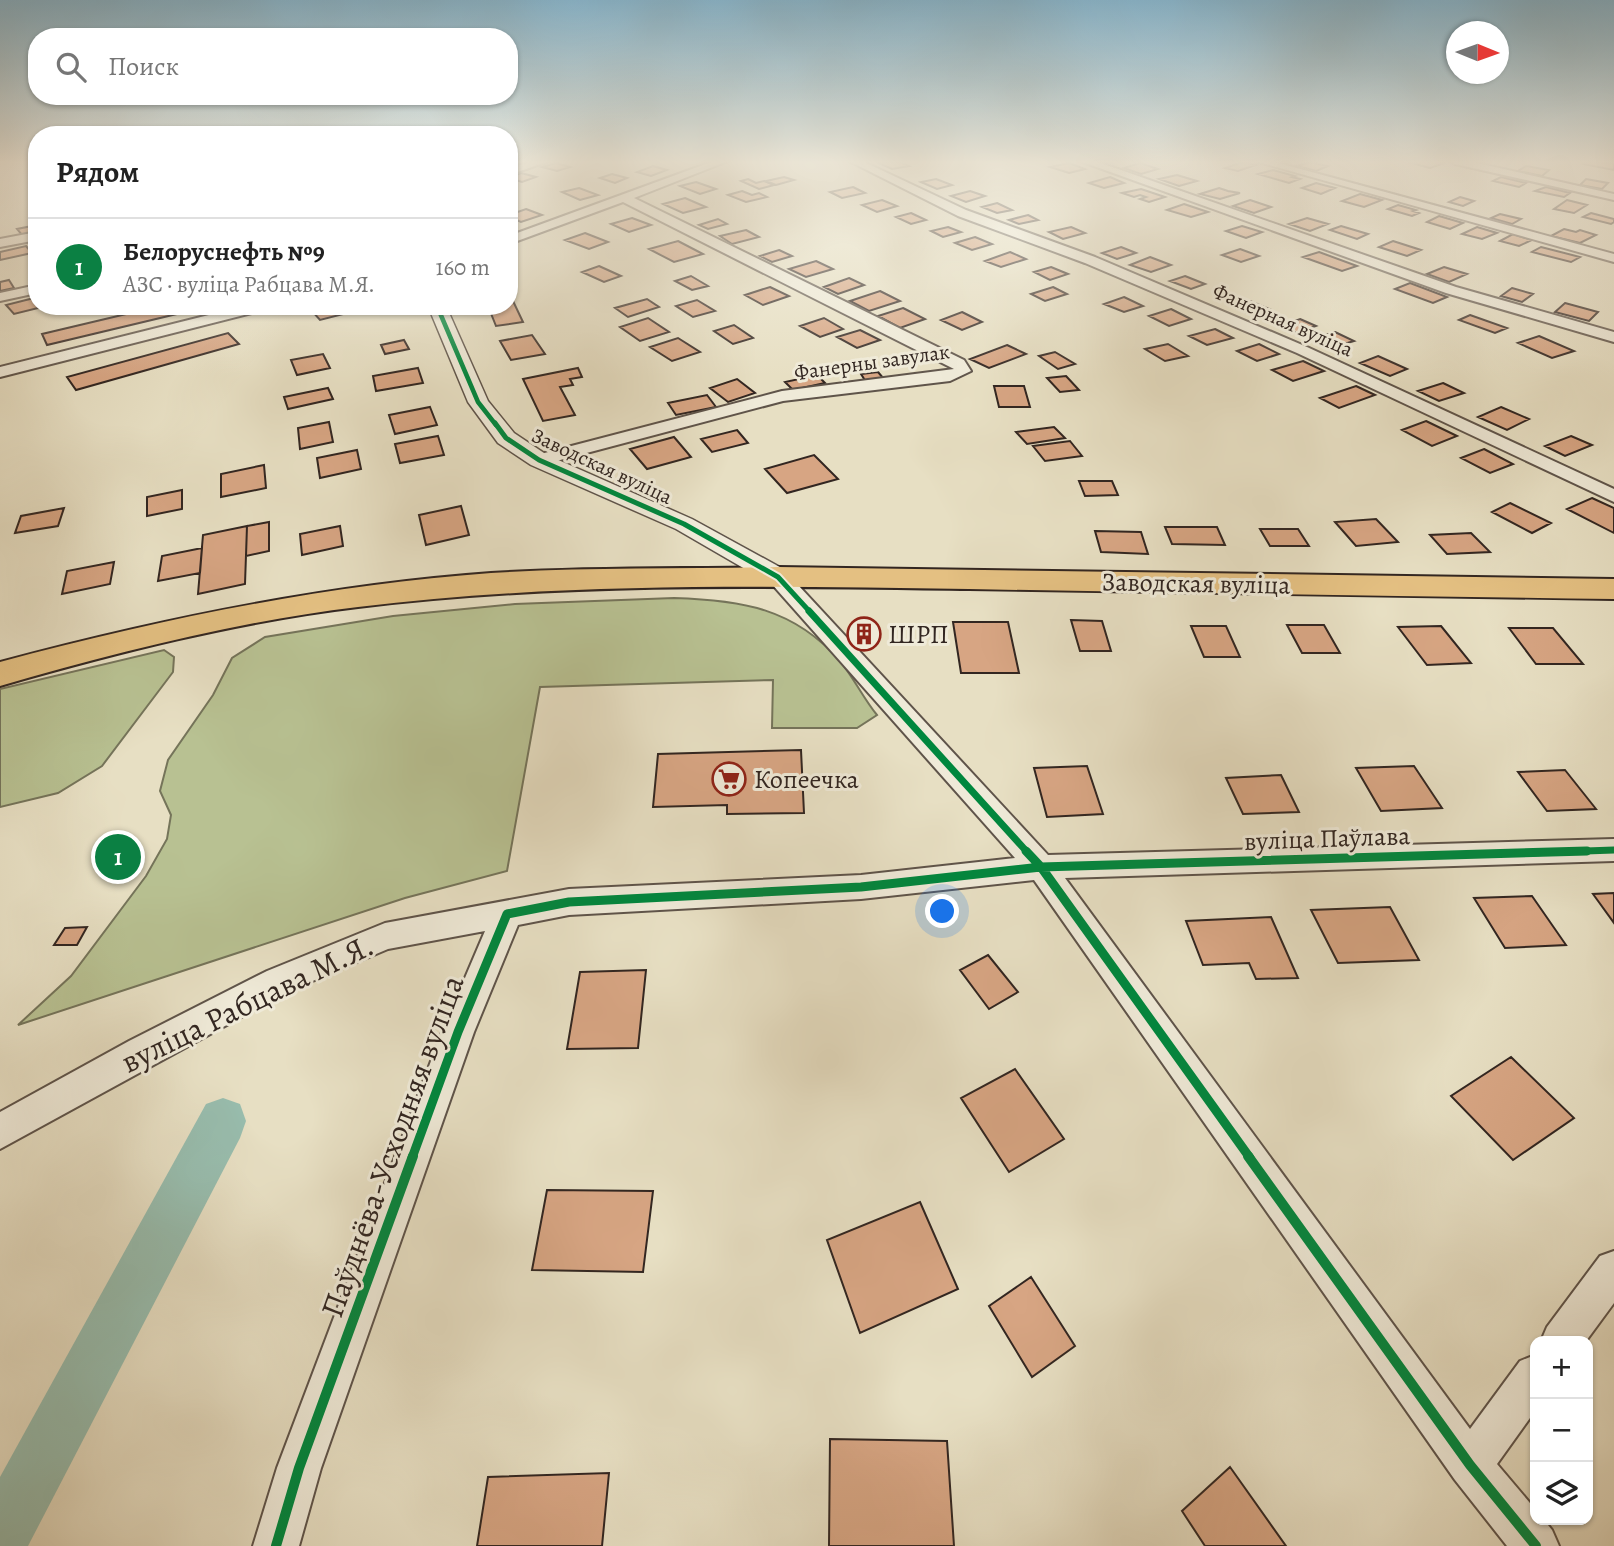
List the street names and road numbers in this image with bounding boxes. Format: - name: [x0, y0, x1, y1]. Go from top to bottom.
- street label: Фанерная вуліца: [1208, 277, 1358, 364]
- street label: Фанерны завулак: [792, 337, 952, 387]
- street label: Заводская вуліца: [527, 421, 677, 511]
- street label: Заводская вуліца: [1101, 564, 1291, 603]
- street label: вуліца Паўлава: [1243, 818, 1411, 859]
- street label: вуліца Рабцава М.Я.: [113, 923, 381, 1083]
- street label: Паўднёва-Усходняя вуліца: [310, 969, 475, 1323]

